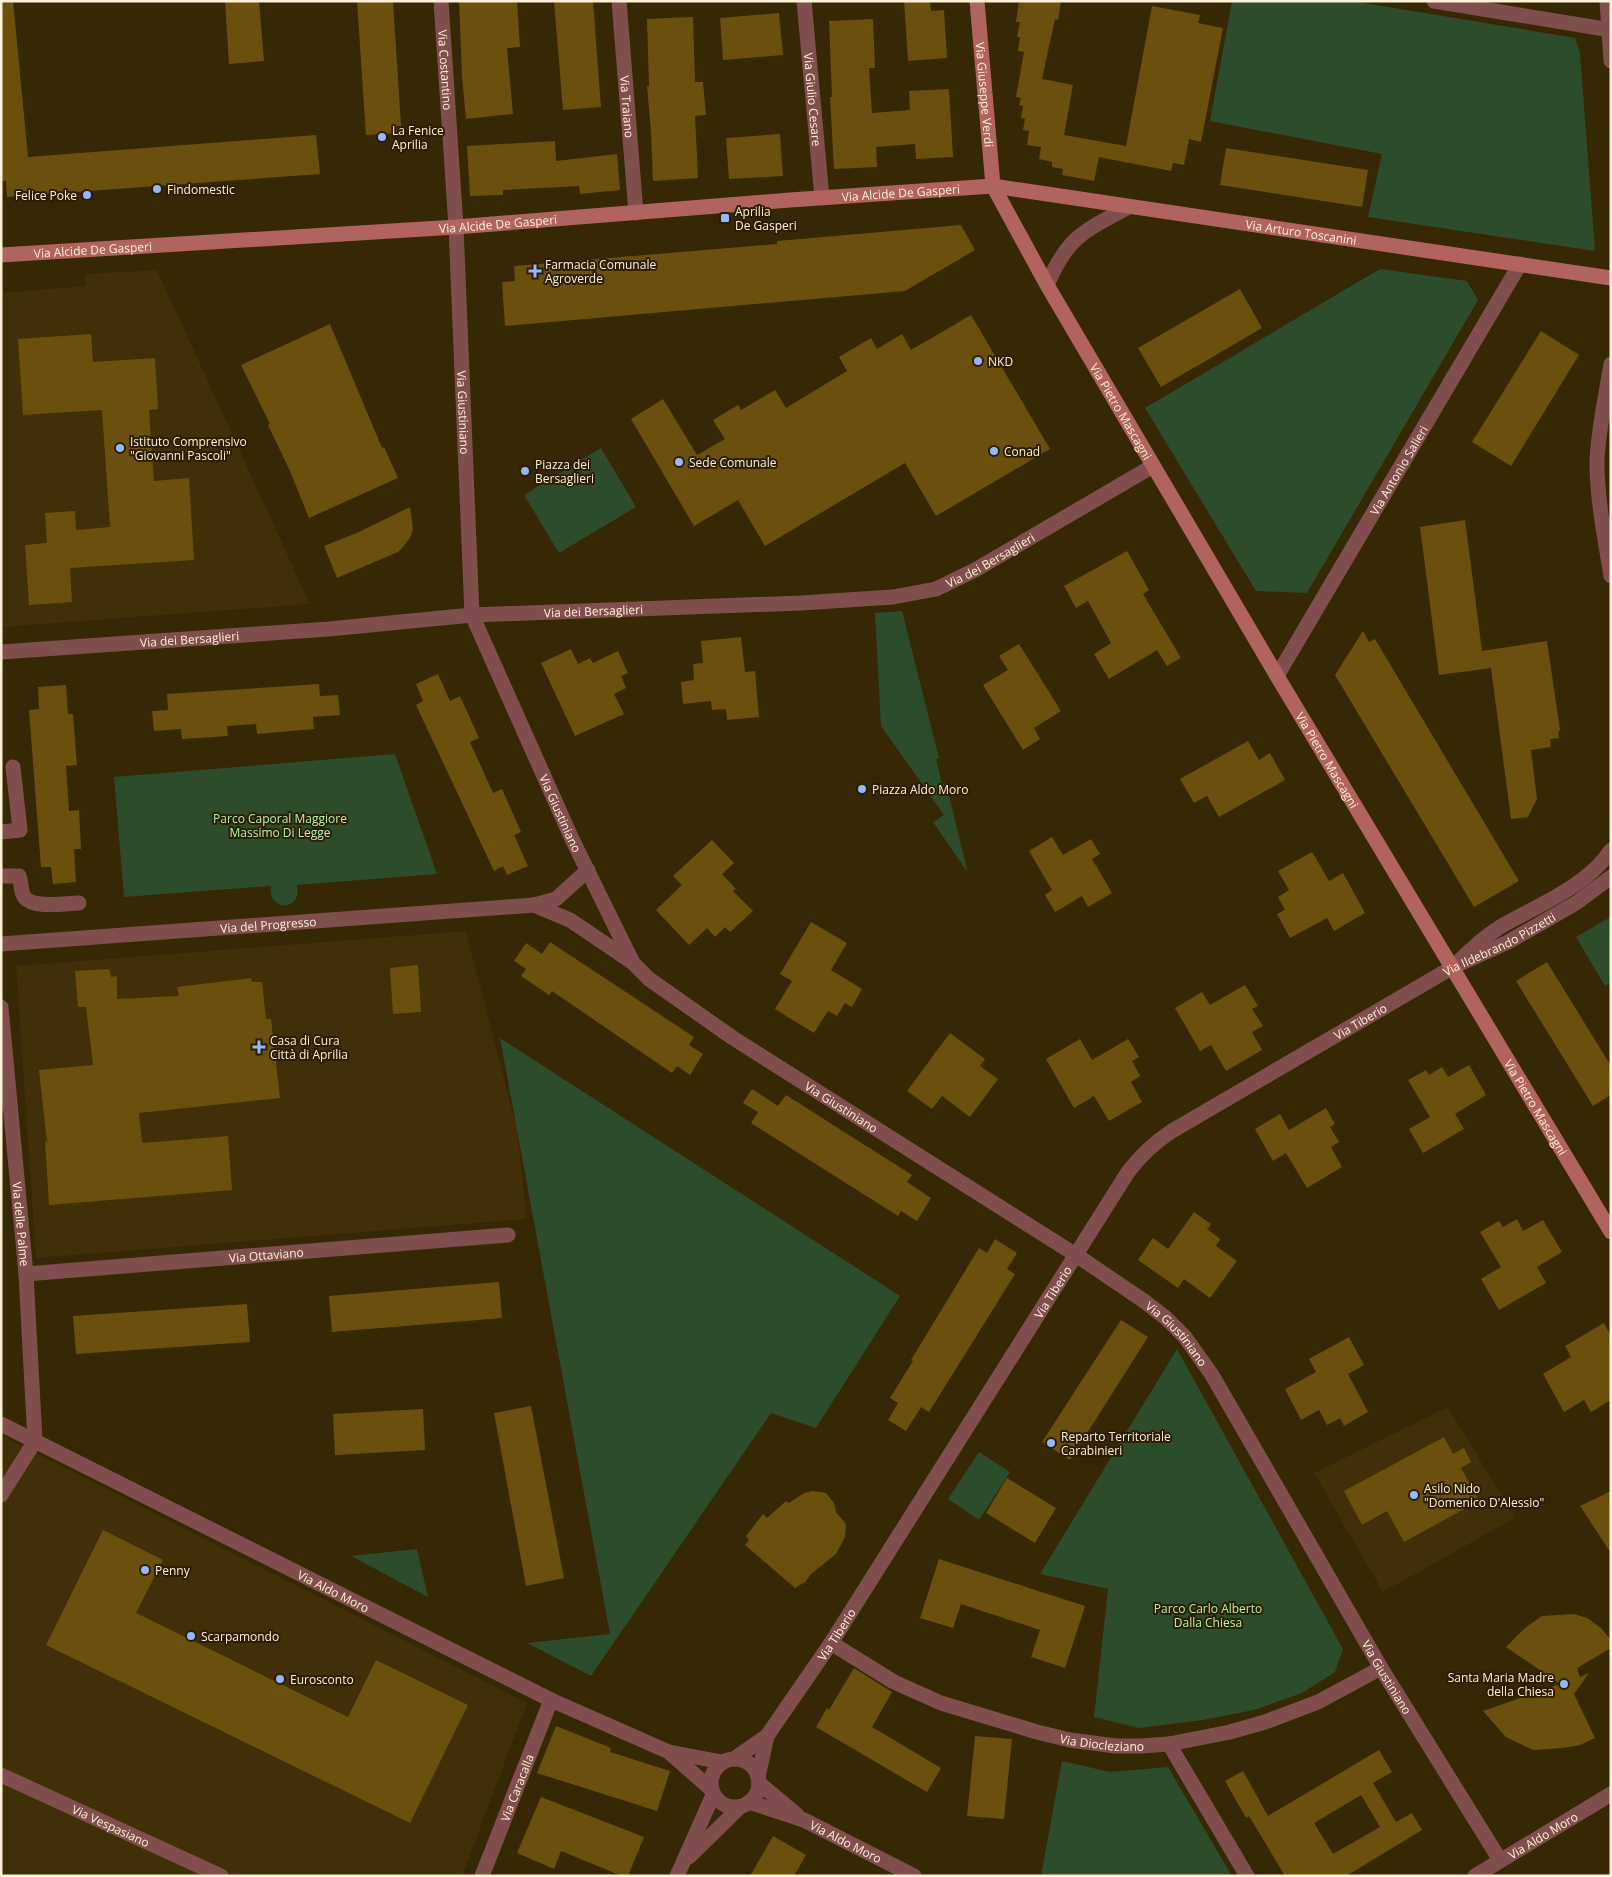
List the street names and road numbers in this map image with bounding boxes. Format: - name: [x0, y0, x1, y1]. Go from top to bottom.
- street label: Via Costantino: [434, 29, 457, 111]
- street label: Via Giuseppe Verdi: [972, 41, 998, 148]
- street label: Via Giulio Cesare: [800, 52, 826, 147]
- street label: Via Traiano: [617, 75, 638, 138]
- street label: Via Alcide De Gasperi: [841, 180, 960, 205]
- street label: Via Alcide De Gasperi: [438, 210, 558, 237]
- street label: Via Arturo Toscanini: [1244, 215, 1358, 249]
- street label: Via Alcide De Gasperi: [33, 237, 152, 261]
- street label: Via Pietro Mascagni: [1086, 360, 1156, 463]
- street label: Via Giustiniano: [453, 370, 474, 455]
- street label: Via Antonio Salieri: [1365, 422, 1431, 518]
- street label: Via dei Bersaglieri: [943, 529, 1038, 592]
- street label: Via dei Bersaglieri: [543, 600, 643, 621]
- street label: Via dei Bersaglieri: [139, 627, 240, 651]
- street label: Via Pietro Mascagni: [1292, 709, 1363, 811]
- street label: Via Giustiniano: [536, 772, 586, 855]
- street label: Via Ildebrando Pizzetti: [1440, 908, 1558, 980]
- street label: Via del Progresso: [220, 912, 317, 936]
- street label: Via Tiberio: [1330, 999, 1390, 1043]
- street label: Via Pietro Mascagni: [1501, 1056, 1571, 1158]
- street label: Via Giustiniano: [802, 1077, 881, 1136]
- street label: Via delle Palme: [9, 1181, 34, 1267]
- street label: Via Ottaviano: [228, 1243, 304, 1266]
- street label: Via Tiberio: [1030, 1262, 1075, 1321]
- street label: Via Giustiniano: [1142, 1297, 1211, 1369]
- street label: Via Aldo Moro: [295, 1566, 372, 1616]
- street label: Via Tiberio: [813, 1605, 859, 1664]
- street label: Via Giustiniano: [1358, 1637, 1416, 1717]
- street label: Via Diocleziano: [1058, 1729, 1144, 1755]
- street label: Via Caracalla: [496, 1751, 538, 1824]
- street label: Via Vespasiano: [69, 1800, 153, 1851]
- street label: Via Aldo Moro: [1505, 1808, 1581, 1863]
- street label: Via Aldo Moro: [807, 1816, 885, 1867]

